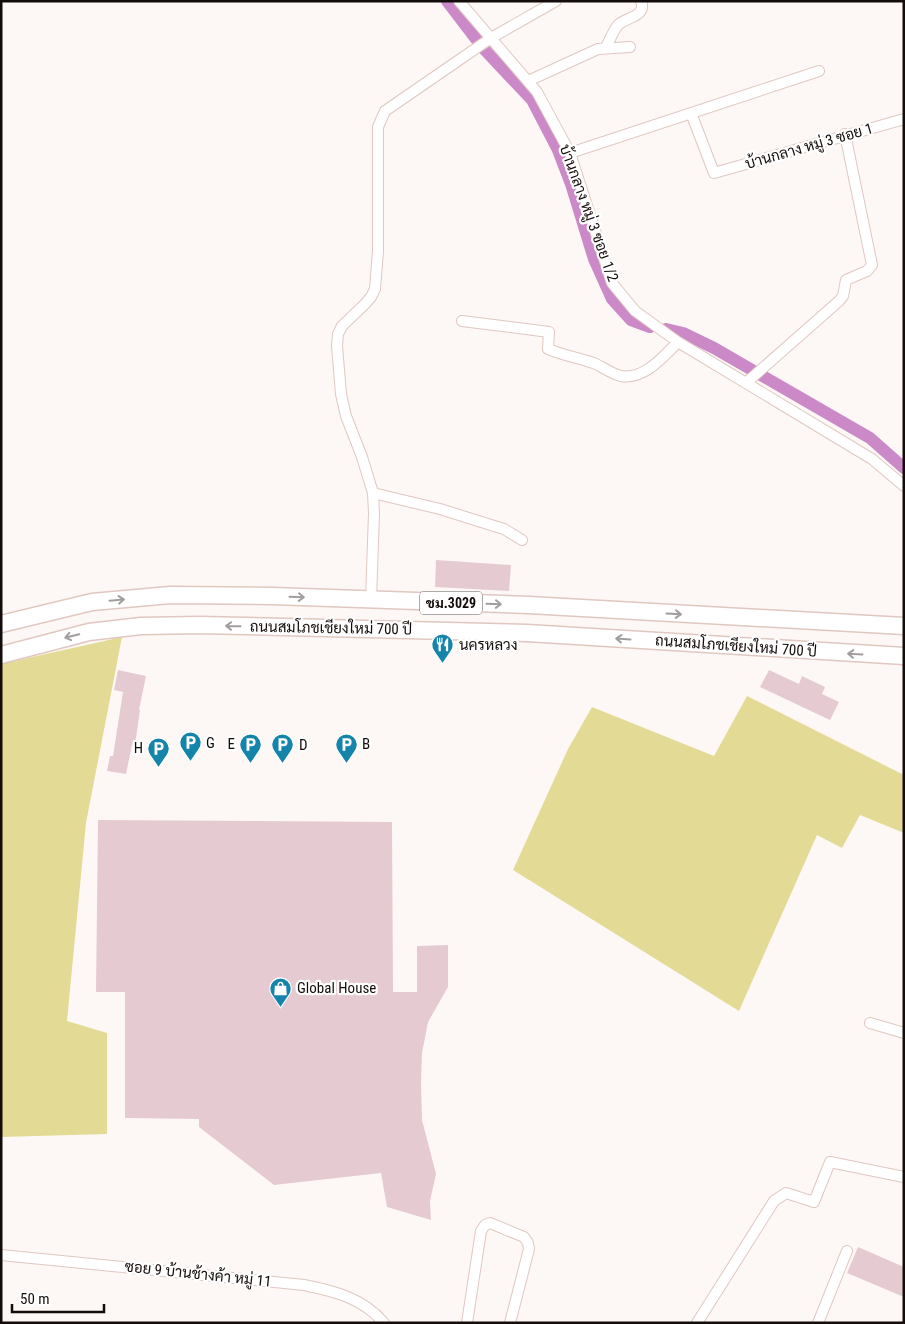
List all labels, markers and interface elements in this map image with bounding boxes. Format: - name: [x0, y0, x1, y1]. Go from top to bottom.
- street label: บ้านกลาง หมู่ 3 ซอย 1: [743, 118, 875, 174]
- street label: บ้านกลาง หมู่ 3 ซอย 1/2: [555, 142, 623, 284]
- one-way arrow: [288, 592, 305, 602]
- road number: ชม.3029: [420, 592, 482, 614]
- one-way arrow: [109, 595, 125, 605]
- one-way arrow: [486, 600, 502, 609]
- one-way arrow: [666, 609, 682, 618]
- street label: ถนนสมโภชเชียงใหม่ 700 ปี: [250, 617, 412, 638]
- one-way arrow: [226, 621, 242, 631]
- street label: ถนนสมโภชเชียงใหม่ 700 ปี: [654, 630, 818, 661]
- one-way arrow: [64, 632, 80, 641]
- restaurant icon: นครหลวง: [431, 633, 455, 664]
- one-way arrow: [615, 635, 631, 644]
- place label: นครหลวง: [459, 636, 518, 654]
- one-way arrow: [847, 649, 863, 658]
- parking icon: G: [178, 731, 202, 762]
- parking icon: E: [239, 732, 263, 763]
- parking icon: B: [334, 732, 358, 763]
- parking icon: D: [271, 733, 295, 764]
- place label: G: [206, 734, 215, 752]
- place label: E: [228, 735, 235, 753]
- place label: B: [362, 735, 370, 753]
- parking icon: H: [147, 736, 171, 767]
- place label: D: [299, 736, 308, 754]
- place label: H: [134, 739, 143, 757]
- shop icon: Global House: [269, 976, 293, 1007]
- place label: Global House: [297, 979, 376, 997]
- street label: ซอย 9 บ้านช้างค้า หมู่ 11: [124, 1256, 272, 1292]
- scale bar: [12, 1282, 105, 1314]
- text: 50 m: [20, 1290, 50, 1308]

